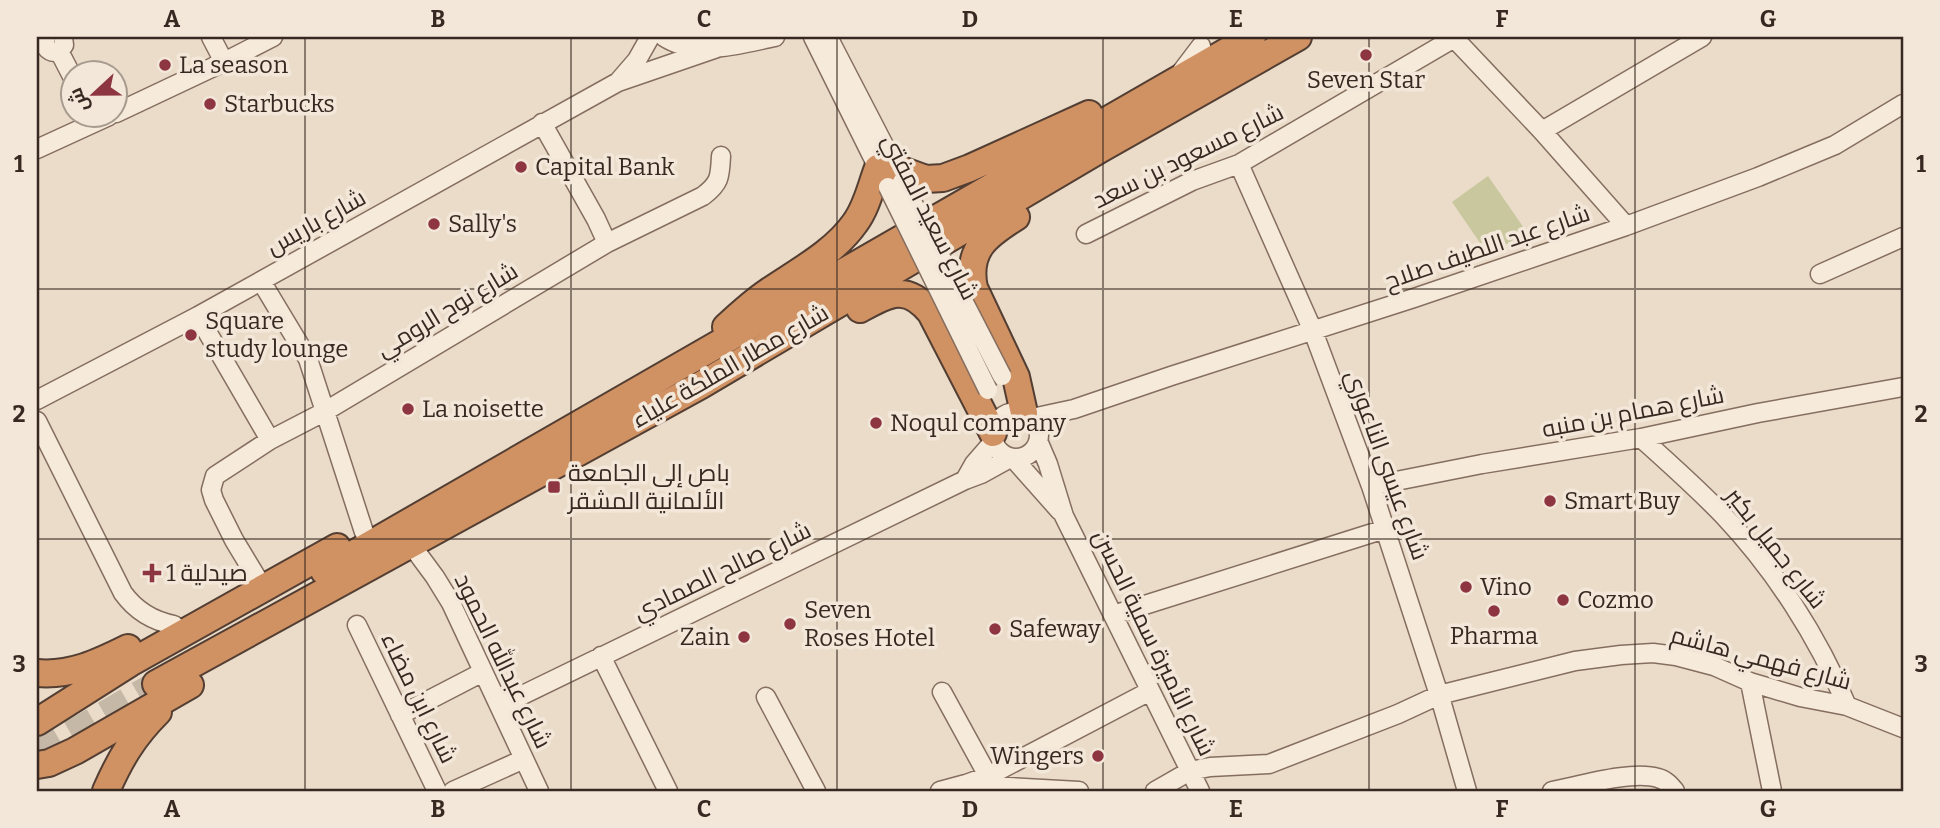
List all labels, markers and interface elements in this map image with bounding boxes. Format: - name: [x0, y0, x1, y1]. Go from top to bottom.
- text: A: [164, 5, 181, 33]
- text: B: [431, 5, 445, 33]
- text: C: [697, 5, 711, 33]
- text: D: [962, 5, 978, 33]
- text: E: [1229, 5, 1243, 33]
- text: F: [1496, 5, 1509, 33]
- text: G: [1760, 5, 1777, 33]
- marker: Seven Star: [1358, 47, 1374, 63]
- place label: La season: [179, 51, 288, 79]
- marker: La season: [157, 57, 173, 73]
- north arrow: [60, 60, 130, 130]
- place label: Seven Star: [1307, 66, 1426, 94]
- text: ش: [63, 85, 94, 116]
- place label: Starbucks: [224, 90, 335, 118]
- marker: Starbucks: [202, 96, 218, 112]
- street label: شارع مسعود بن سعد: [1088, 98, 1289, 216]
- street label: شارع سعيد المفتي: [872, 129, 984, 307]
- text: 1: [14, 150, 24, 178]
- text: 1: [1916, 150, 1926, 178]
- place label: Capital Bank: [535, 153, 675, 181]
- marker: Capital Bank: [513, 159, 529, 175]
- street label: شارع باريس: [261, 183, 372, 262]
- street label: شارع عبد اللطيف صلاح: [1381, 199, 1594, 297]
- place label: Sally's: [448, 210, 517, 238]
- marker: Sally's: [426, 216, 442, 232]
- street label: شارع نوح الرومي: [371, 257, 525, 368]
- street label: شارع مطار الملكة علياء: [627, 298, 834, 436]
- place label: Square study lounge: [205, 307, 348, 363]
- marker: Square study lounge: [183, 327, 199, 343]
- street label: شارع عيسى الناعوري: [1336, 366, 1434, 565]
- street label: شارع همام بن منبه: [1540, 381, 1727, 445]
- place label: La noisette: [422, 395, 544, 423]
- text: 2: [13, 400, 26, 428]
- text: 2: [1915, 400, 1928, 428]
- marker: La noisette: [400, 401, 416, 417]
- place label: Noqul company: [890, 409, 1066, 437]
- marker: Noqul company: [868, 415, 884, 431]
- place label: باص إلى الجامعة الألمانية المشقر: [566, 459, 730, 515]
- marker: باص إلى الجامعة الألمانية المشقر: [546, 479, 562, 495]
- street label: شارع جميل بكير: [1717, 480, 1832, 615]
- place label: Smart Buy: [1564, 487, 1680, 515]
- marker: Smart Buy: [1542, 493, 1558, 509]
- street label: شارع صالح الصمادي: [628, 516, 817, 630]
- street label: شارع الأميرة سمية الحسن: [1085, 525, 1221, 761]
- place label: صيدلية 1: [166, 559, 248, 587]
- marker: صيدلية 1: [144, 565, 160, 581]
- street label: شارع عبدالله الحمود: [447, 568, 559, 754]
- place label: Vino: [1480, 573, 1532, 601]
- marker: Vino: [1458, 579, 1474, 595]
- place label: Cozmo: [1577, 586, 1654, 614]
- marker: Cozmo: [1555, 592, 1571, 608]
- place label: Seven Roses Hotel: [804, 596, 935, 652]
- marker: Pharma: [1486, 603, 1502, 619]
- place label: Safeway: [1009, 615, 1101, 643]
- marker: Seven Roses Hotel: [782, 616, 798, 632]
- street label: شارع فهمي هاشم: [1666, 620, 1854, 700]
- marker: Safeway: [987, 621, 1003, 637]
- place label: Pharma: [1450, 622, 1538, 650]
- place label: Zain: [680, 623, 730, 651]
- street label: شارع ابن مضاء: [374, 628, 463, 769]
- marker: Zain: [736, 629, 752, 645]
- text: 3: [12, 650, 26, 678]
- text: 3: [1914, 650, 1928, 678]
- place label: Wingers: [990, 742, 1084, 770]
- marker: Wingers: [1090, 748, 1106, 764]
- text: A: [164, 795, 181, 823]
- text: B: [431, 795, 445, 823]
- text: C: [697, 795, 711, 823]
- text: D: [962, 795, 978, 823]
- text: E: [1229, 795, 1243, 823]
- text: F: [1496, 795, 1509, 823]
- text: G: [1760, 795, 1777, 823]

